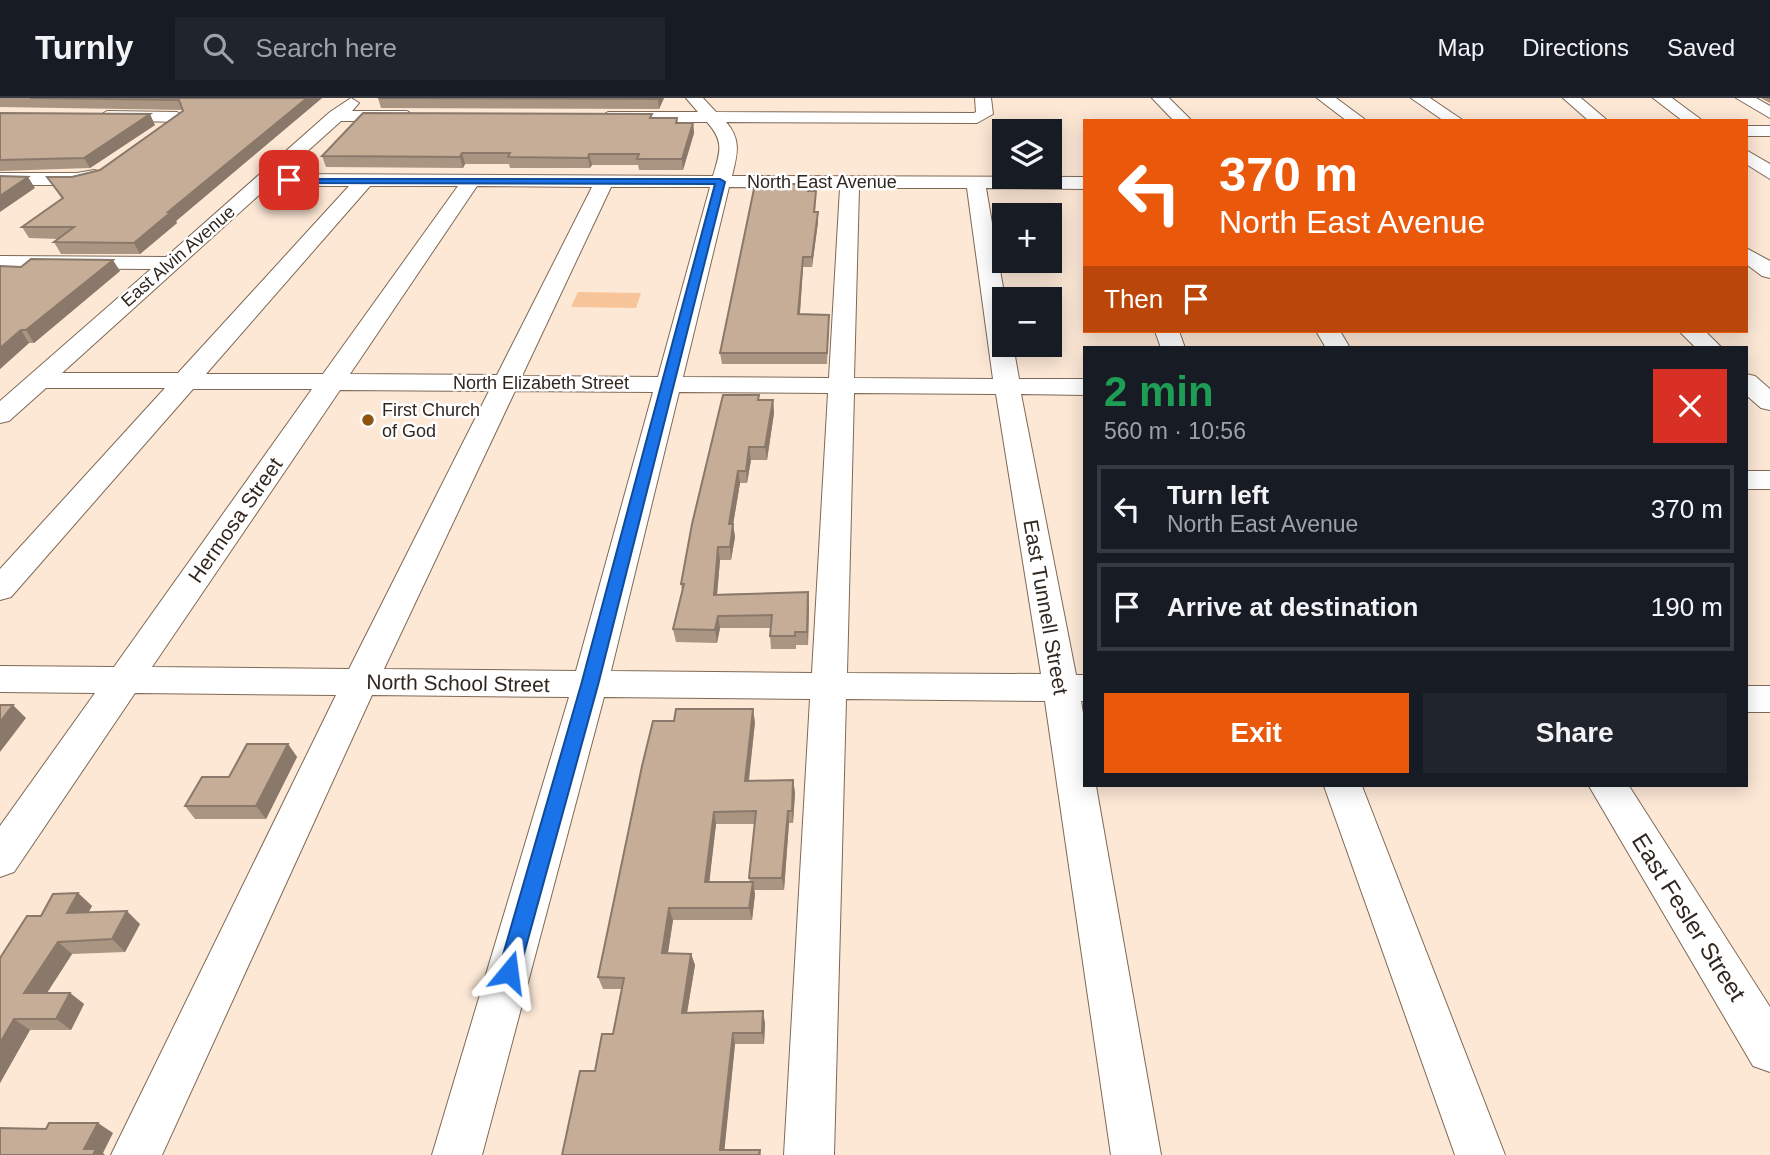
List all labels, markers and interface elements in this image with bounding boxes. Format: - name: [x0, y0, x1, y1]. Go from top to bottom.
- search box: [175, 17, 665, 80]
- text: Turnly: [35, 29, 133, 66]
- icon: search: [199, 29, 237, 67]
- text: Search here: [255, 33, 397, 63]
- text: Map: [1438, 34, 1484, 61]
- text: Directions: [1522, 34, 1629, 61]
- text: Saved: [1667, 34, 1735, 61]
- map controls: [992, 119, 1062, 357]
- button: layers: [992, 119, 1062, 189]
- icon: left: [1104, 147, 1195, 238]
- text: 370 m: [1219, 147, 1358, 201]
- pin: [259, 150, 319, 210]
- icon: arrive: [270, 161, 308, 199]
- street label: North East Avenue: [747, 172, 897, 192]
- street label: East Alvin Avenue: [117, 201, 239, 311]
- button: +: [992, 203, 1062, 273]
- text: North East Avenue: [1219, 204, 1485, 240]
- icon: arrive: [1177, 280, 1215, 318]
- text: Then: [1104, 284, 1163, 314]
- button: −: [992, 287, 1062, 357]
- text: 2 min: [1104, 368, 1214, 415]
- button: close: [1653, 369, 1727, 443]
- street label: North Elizabeth Street: [453, 373, 629, 393]
- place label: First Church of God: [382, 400, 480, 441]
- marker: First Church of God: [360, 412, 376, 428]
- text: 560 m · 10:56: [1104, 418, 1246, 444]
- street label: Hermosa Street: [183, 453, 287, 587]
- text: Turn left: [1167, 480, 1269, 510]
- icon: left: [1108, 490, 1146, 528]
- text: 370 m: [1651, 494, 1723, 524]
- text: North East Avenue: [1167, 511, 1358, 537]
- street label: East Tunnell Street: [1019, 518, 1073, 697]
- icon: arrive: [1108, 588, 1146, 626]
- text: Arrive at destination: [1167, 592, 1418, 622]
- text: 190 m: [1651, 592, 1723, 622]
- street label: North School Street: [366, 670, 550, 696]
- button: Exit: [1104, 693, 1409, 773]
- button: Share: [1423, 693, 1727, 773]
- street label: East Fesler Street: [1627, 828, 1752, 1006]
- position arrow: [472, 935, 546, 1009]

